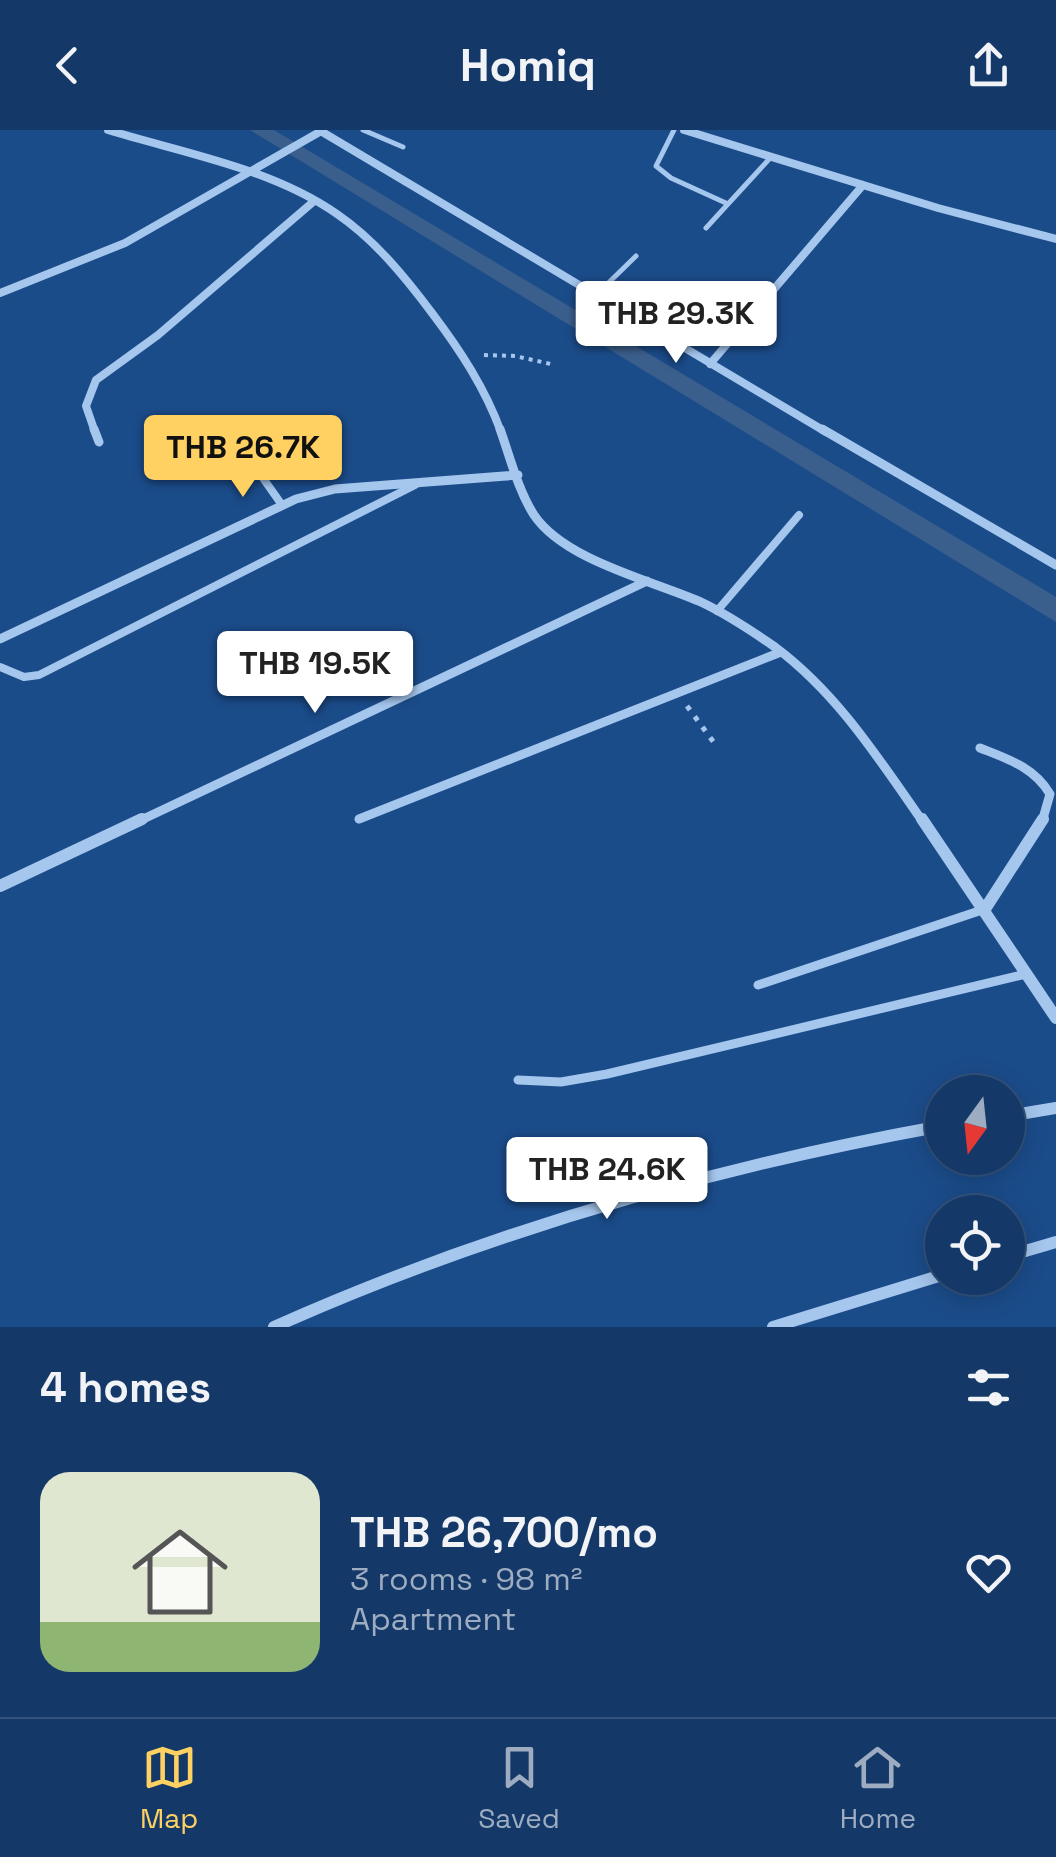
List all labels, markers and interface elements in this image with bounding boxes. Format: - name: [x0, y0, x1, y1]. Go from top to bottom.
- text: Homiq: [460, 37, 596, 94]
- icon: back: [40, 38, 95, 93]
- icon: share: [961, 38, 1016, 93]
- pin: THB 29.3K: [562, 281, 790, 366]
- text: THB 29.3K: [598, 293, 754, 333]
- pin: THB 26.7K: [129, 415, 357, 500]
- text: THB 26.7K: [166, 427, 320, 467]
- pin: THB 19.5K: [201, 631, 429, 716]
- text: THB 19.5K: [239, 643, 391, 683]
- north arrow: [925, 1075, 1025, 1175]
- map controls: [925, 1075, 1025, 1295]
- pin: THB 24.6K: [493, 1137, 721, 1222]
- text: THB 24.6K: [528, 1149, 686, 1189]
- button: locate: [925, 1195, 1025, 1295]
- icon: filters: [961, 1360, 1016, 1415]
- text: 4 homes: [40, 1361, 211, 1414]
- text: THB 26,700/mo: [350, 1506, 658, 1559]
- icon: home: [120, 1512, 240, 1632]
- icon: heart: [961, 1545, 1016, 1600]
- text: 3 rooms · 98 m²: [350, 1559, 582, 1599]
- text: Apartment: [350, 1599, 516, 1639]
- tab: Map: [140, 1740, 198, 1836]
- tab: Saved: [478, 1740, 560, 1836]
- tab: Home: [840, 1740, 916, 1836]

